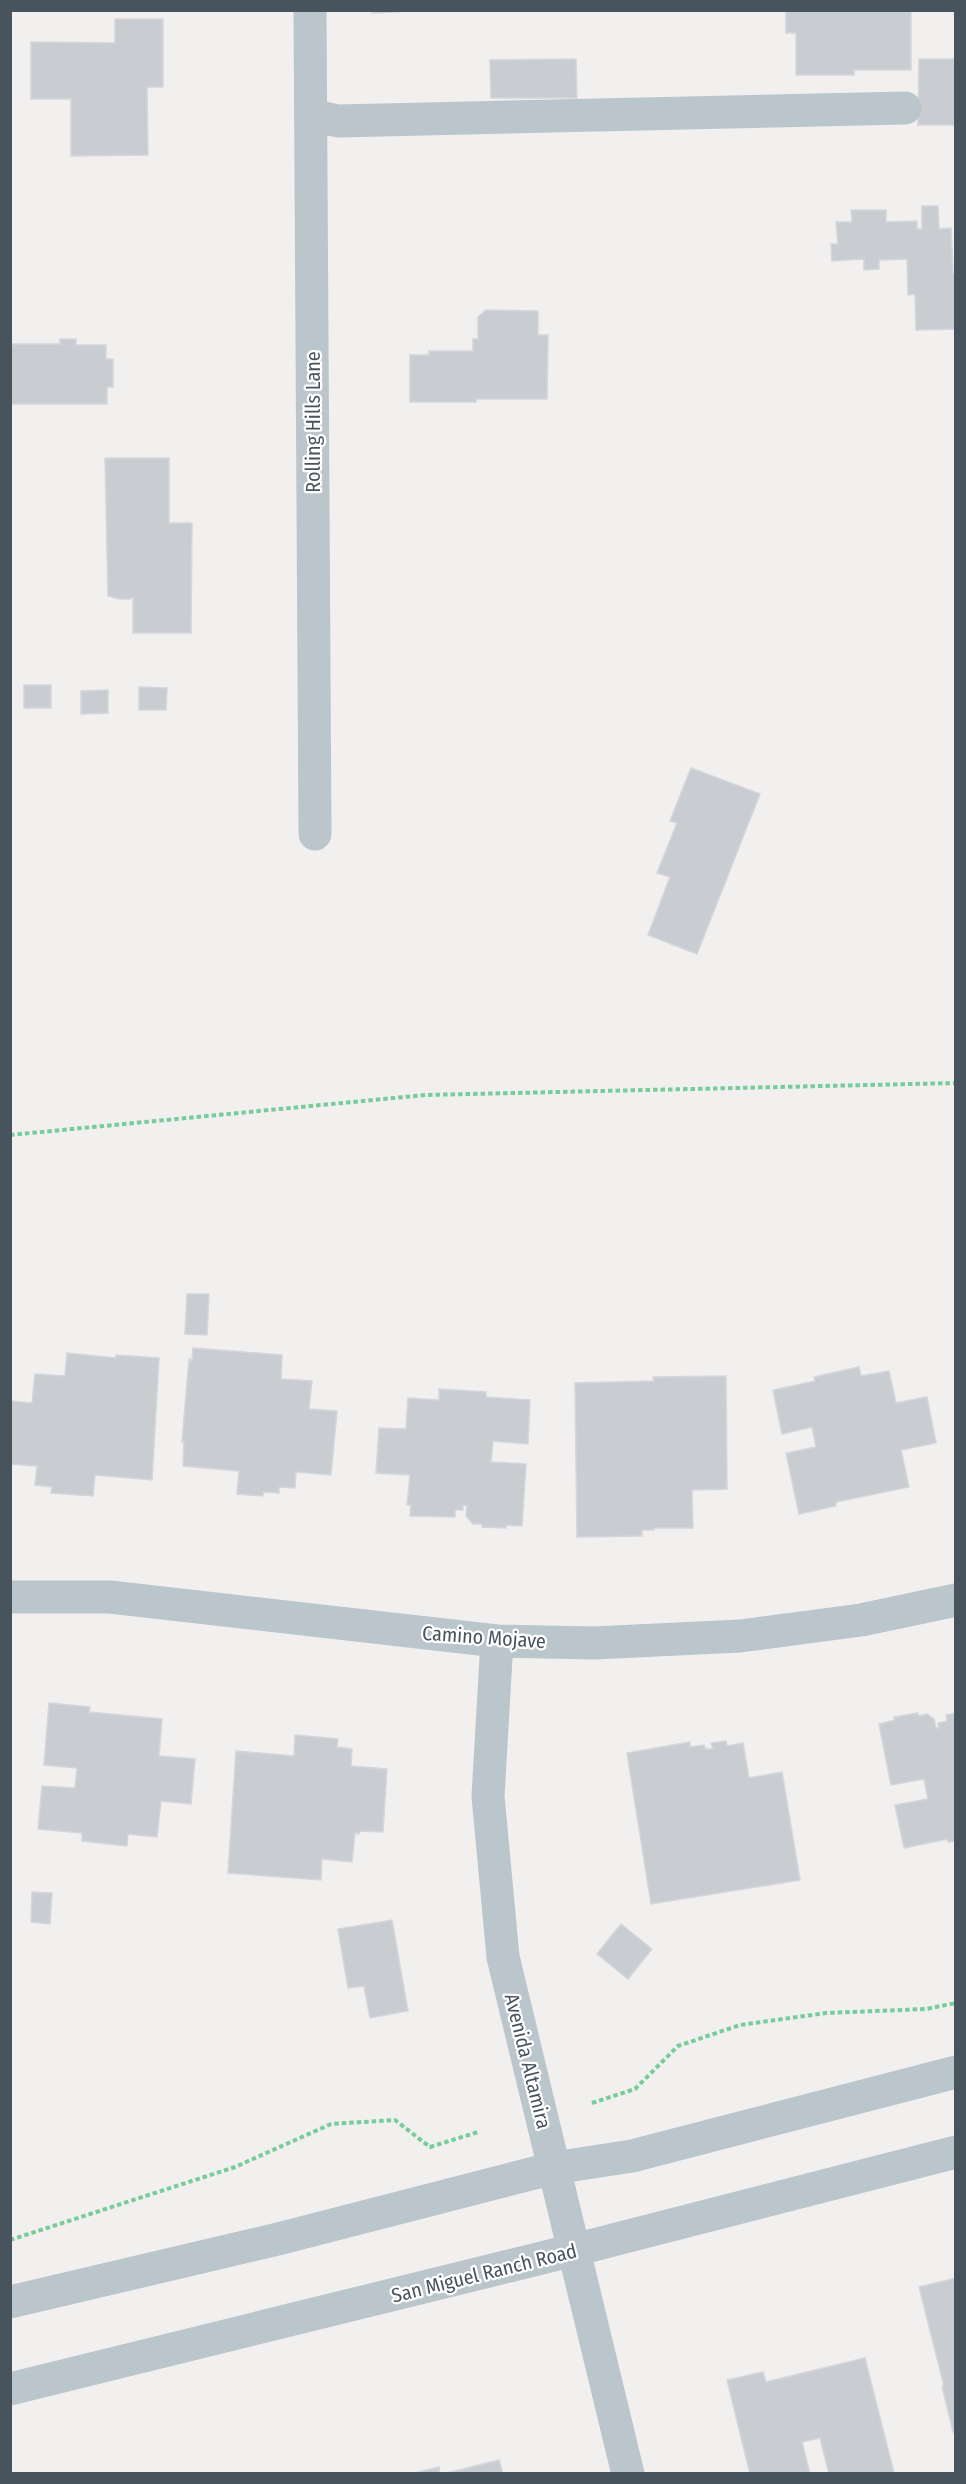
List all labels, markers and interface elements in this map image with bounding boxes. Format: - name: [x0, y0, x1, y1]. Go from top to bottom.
- street label: Rolling Hills Lane: [301, 351, 325, 493]
- street label: Camino Mojave: [421, 1621, 547, 1653]
- street label: Avenida Altamira: [500, 1991, 556, 2131]
- street label: San Miguel Ranch Road: [389, 2238, 579, 2308]

